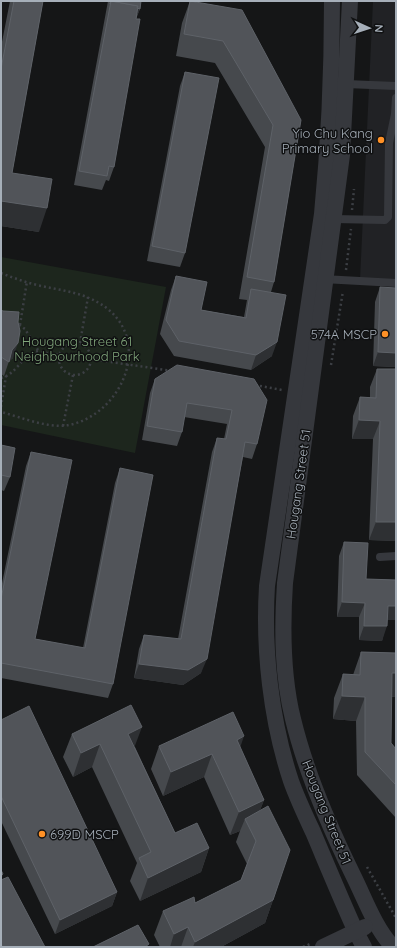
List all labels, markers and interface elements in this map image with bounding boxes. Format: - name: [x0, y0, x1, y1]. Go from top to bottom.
- north arrow: [349, 8, 389, 48]
- text: N: [372, 24, 386, 33]
- place label: Yio Chu Kang Primary School: [282, 125, 373, 156]
- marker: Yio Chu Kang Primary School: [376, 135, 386, 145]
- place label: 574A MSCP: [311, 326, 377, 342]
- marker: 574A MSCP: [380, 329, 390, 339]
- park label: Hougang Street 61 Neighbourhood Park: [14, 333, 140, 364]
- street label: Hougang Street 51: [282, 428, 314, 540]
- street label: Hougang Street 51: [299, 758, 355, 866]
- place label: 699D MSCP: [50, 826, 119, 842]
- marker: 699D MSCP: [37, 829, 47, 839]

